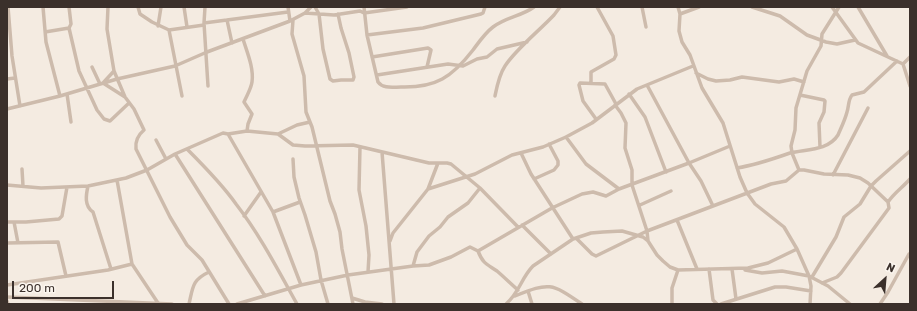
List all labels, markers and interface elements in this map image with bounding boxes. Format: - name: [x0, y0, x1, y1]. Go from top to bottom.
- north arrow: [865, 259, 905, 299]
- text: N: [884, 260, 897, 275]
- scale bar: [14, 273, 116, 299]
- text: 200 m: [19, 281, 55, 295]

